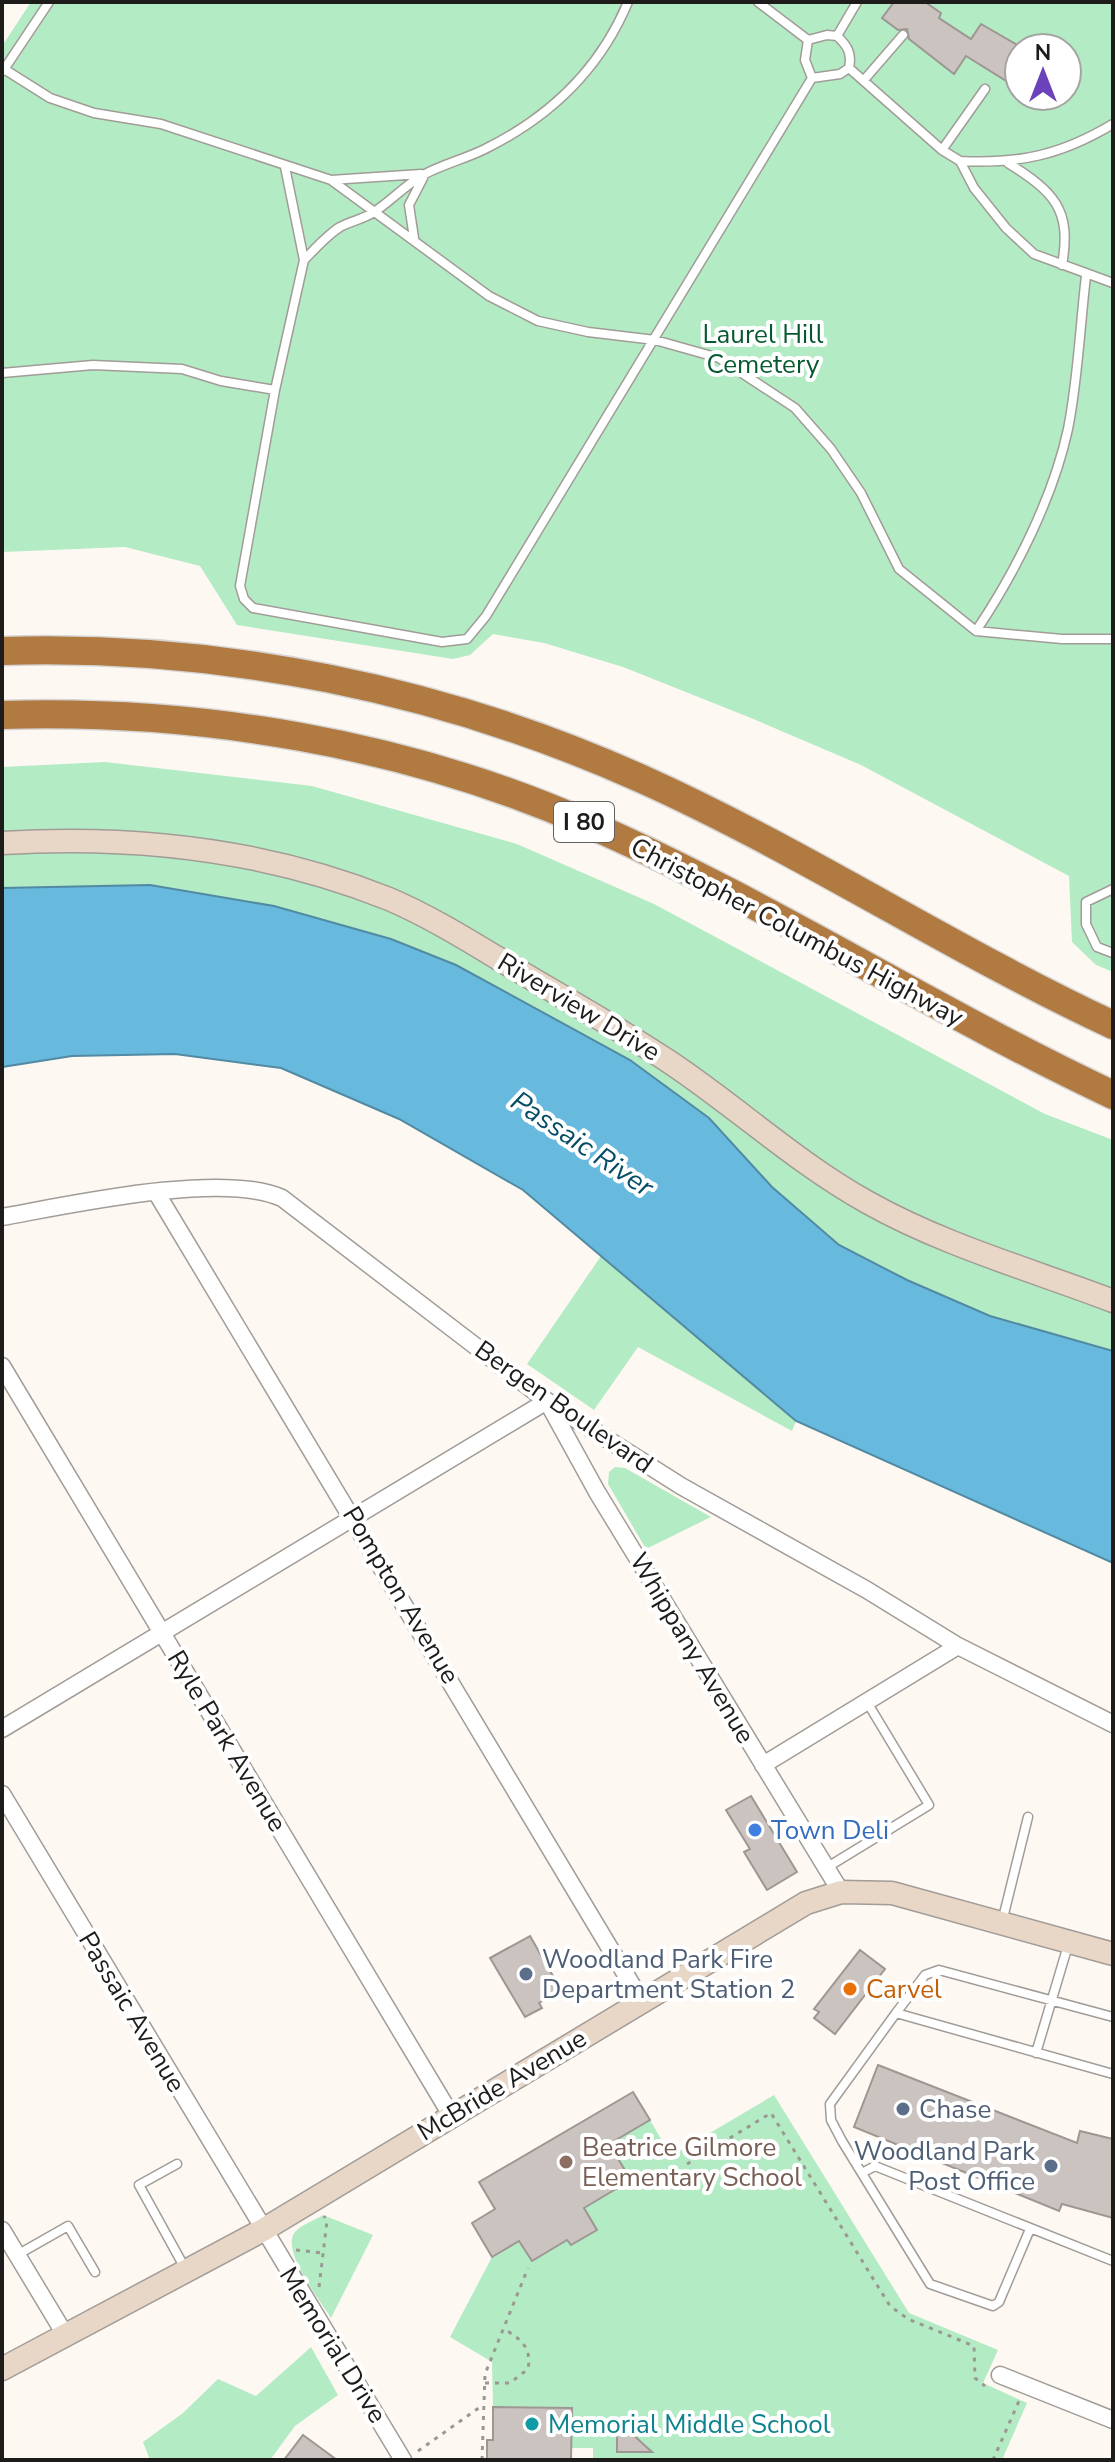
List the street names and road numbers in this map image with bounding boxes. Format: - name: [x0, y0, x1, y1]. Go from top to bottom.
- road number: I 80: [554, 802, 614, 842]
- street label: Christopher Columbus Highway: [625, 829, 970, 1035]
- street label: Riverview Drive: [491, 945, 667, 1069]
- street label: Bergen Boulevard: [468, 1332, 660, 1482]
- street label: Pompton Avenue: [334, 1500, 468, 1690]
- street label: Whippany Avenue: [621, 1546, 763, 1750]
- street label: Ryle Park Avenue: [159, 1644, 295, 1838]
- street label: Passaic Avenue: [70, 1925, 194, 2099]
- street label: McBride Avenue: [411, 2021, 593, 2149]
- street label: Memorial Drive: [271, 2260, 395, 2430]

